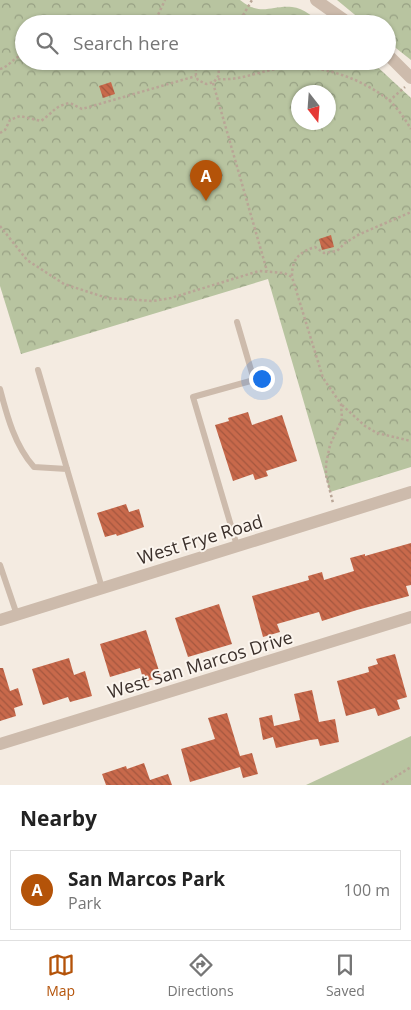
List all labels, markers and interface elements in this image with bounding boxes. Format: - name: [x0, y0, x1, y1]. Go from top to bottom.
- search box: [15, 15, 396, 70]
- icon: search: [33, 29, 61, 57]
- text: Search here: [73, 30, 179, 56]
- north arrow: [291, 85, 336, 130]
- pin: A: [190, 160, 222, 201]
- your location: [249, 366, 275, 392]
- street label: West Frye Road: [134, 509, 266, 569]
- street label: West San Marcos Drive: [105, 624, 295, 704]
- text: Nearby: [20, 804, 97, 832]
- text: San Marcos Park: [68, 866, 225, 892]
- text: A: [31, 879, 43, 901]
- text: 100 m: [344, 879, 390, 901]
- text: Park: [68, 892, 101, 914]
- tab: Map: [46, 951, 75, 1000]
- tab: Directions: [167, 951, 234, 1000]
- tab: Saved: [326, 951, 365, 1000]

